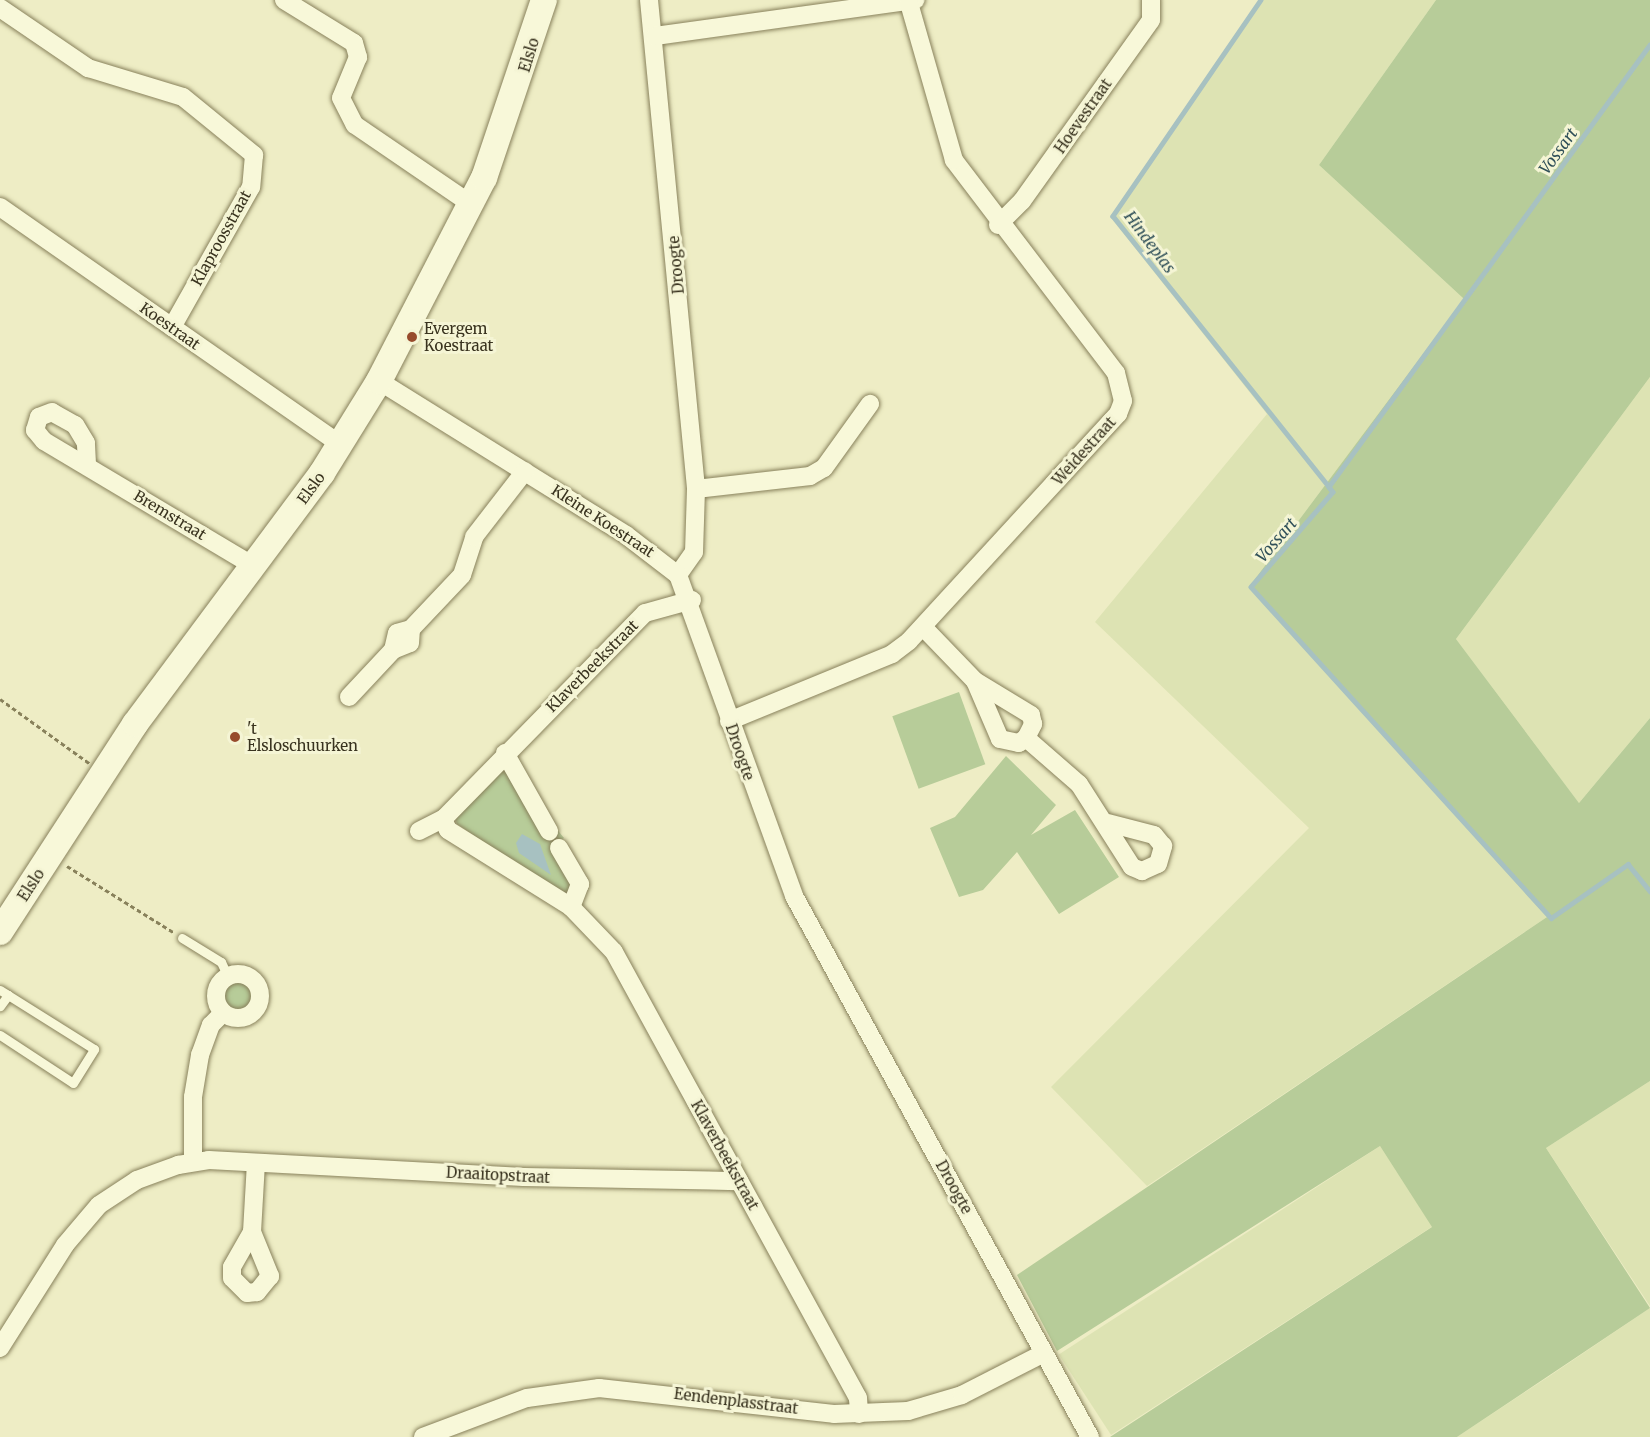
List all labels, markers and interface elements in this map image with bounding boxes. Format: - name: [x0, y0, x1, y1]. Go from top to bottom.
- street label: Elslo: [515, 36, 543, 74]
- street label: Hoevestraat: [1051, 75, 1115, 157]
- water label: Vossart: [1535, 124, 1581, 178]
- street label: Klaproosstraat: [187, 187, 255, 289]
- water label: Hindeplas: [1120, 207, 1180, 277]
- street label: Droogte: [664, 235, 688, 295]
- street label: Koestraat: [136, 299, 204, 353]
- place label: Evergem Koestraat: [424, 319, 493, 354]
- marker: Evergem Koestraat: [405, 330, 419, 344]
- street label: Weidestraat: [1049, 413, 1119, 489]
- street label: Elslo: [293, 469, 329, 507]
- street label: Kleine Koestraat: [548, 481, 658, 561]
- street label: Bremstraat: [131, 486, 209, 544]
- water label: Vossart: [1252, 514, 1300, 566]
- street label: Klaverbeekstraat: [542, 616, 642, 716]
- place label: 't Elsloschuurken: [247, 719, 358, 754]
- street label: Droogte: [722, 722, 758, 782]
- marker: 't Elsloschuurken: [228, 730, 242, 744]
- street label: Elslo: [14, 865, 48, 905]
- street label: Klaverbeekstraat: [687, 1097, 763, 1213]
- street label: Droogte: [932, 1157, 976, 1217]
- street label: Draaitopstraat: [446, 1163, 550, 1187]
- street label: Eendenplasstraat: [673, 1384, 799, 1418]

